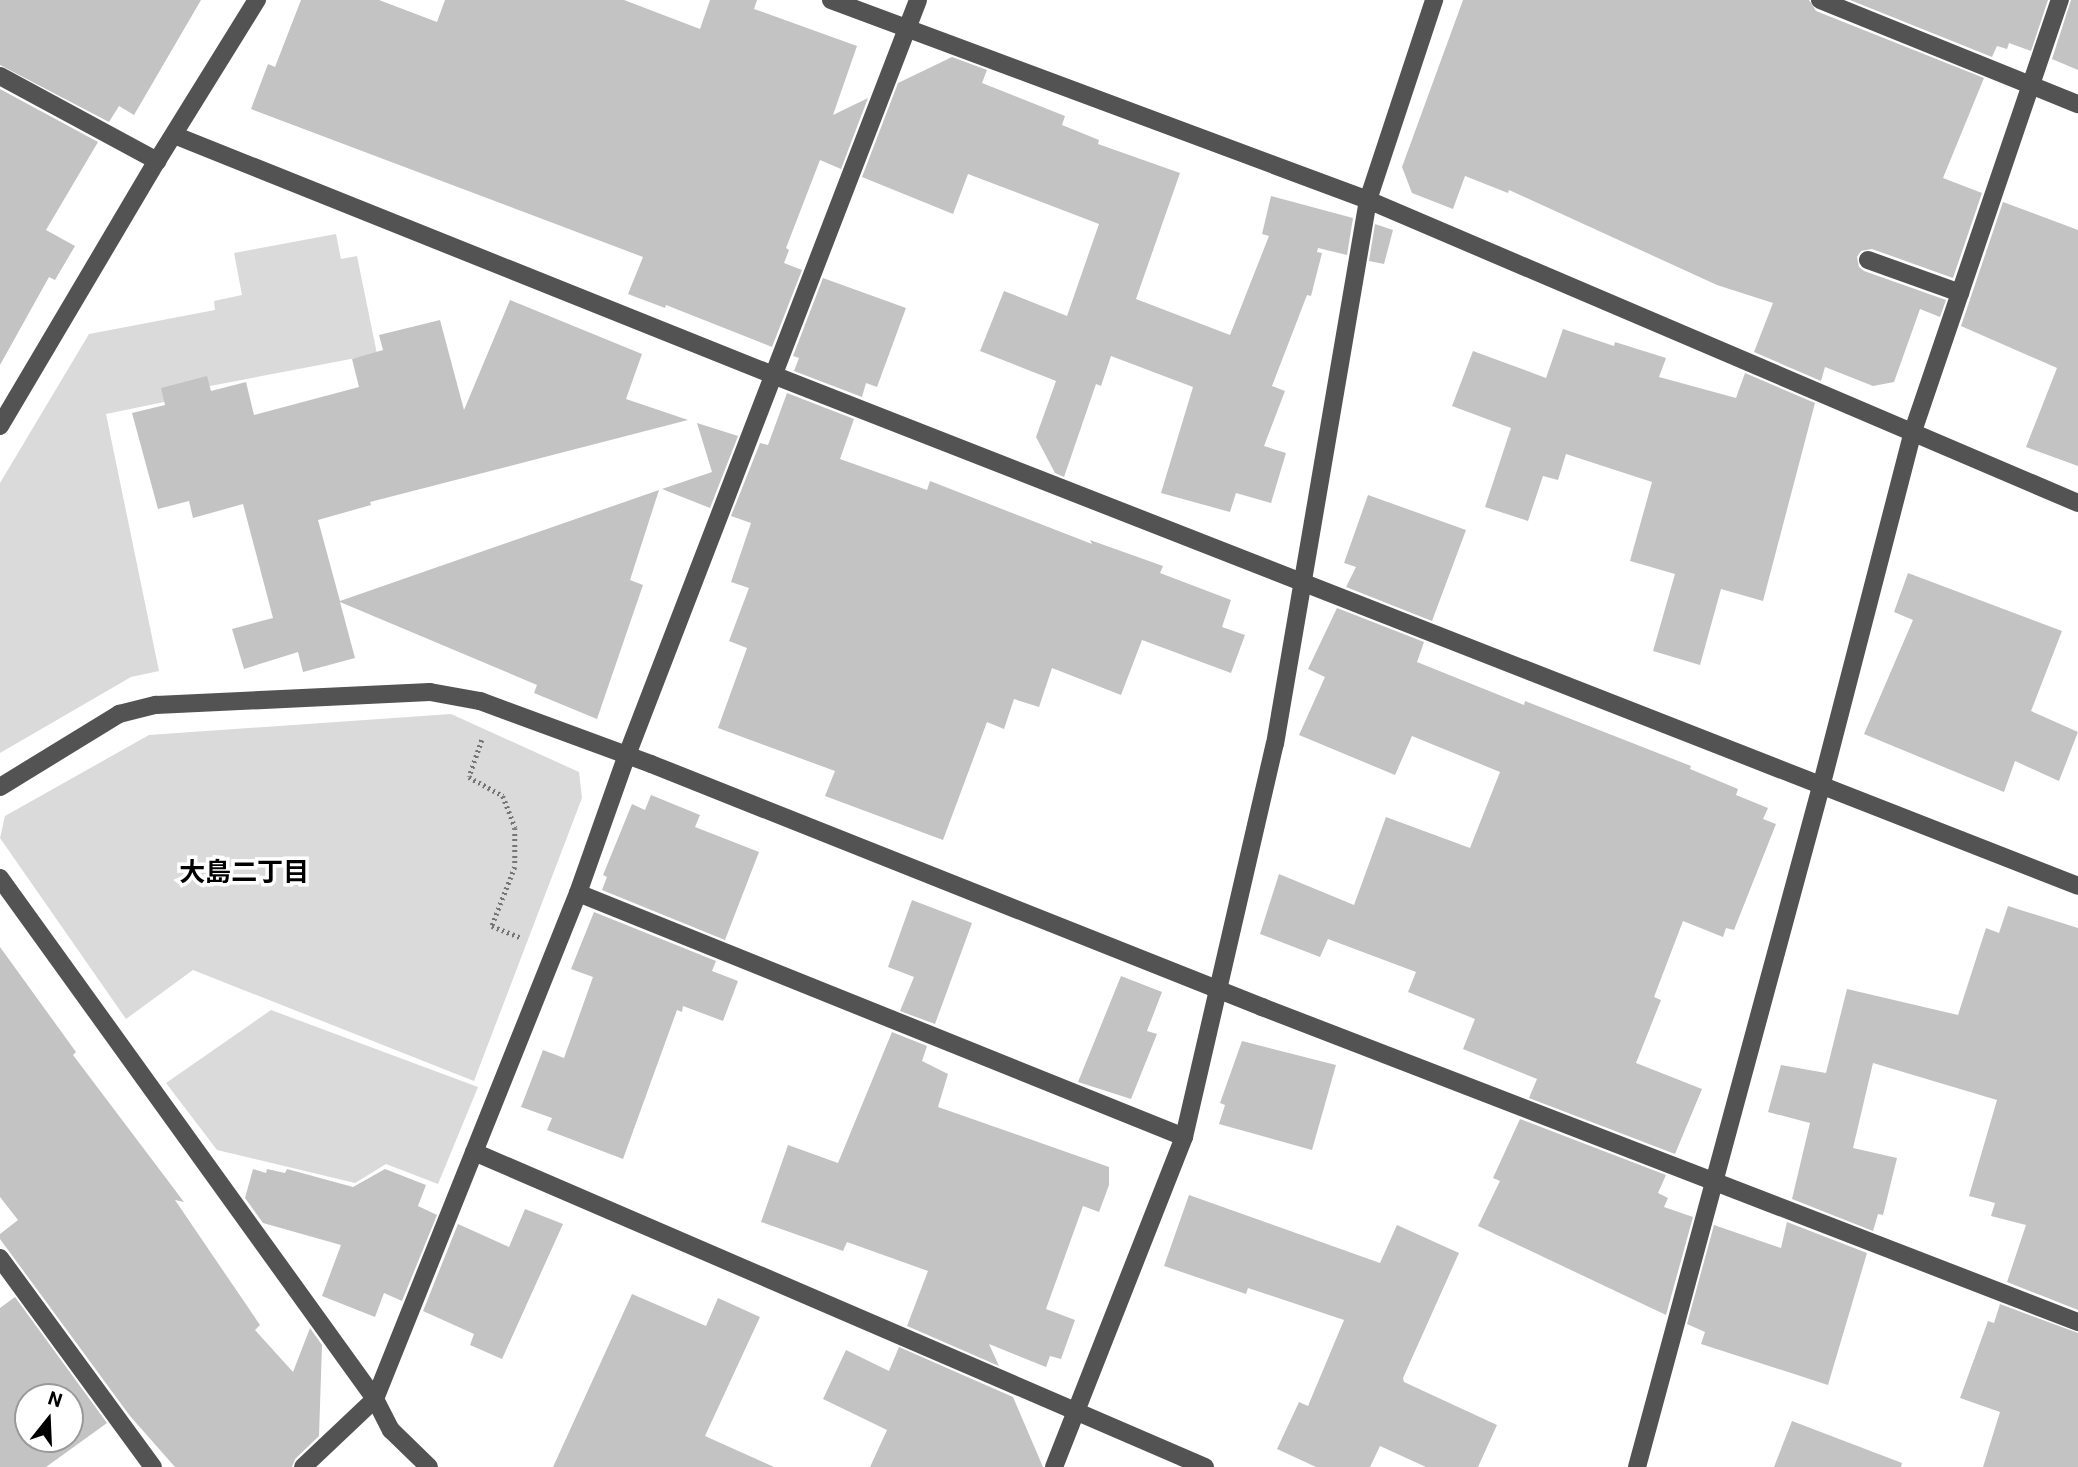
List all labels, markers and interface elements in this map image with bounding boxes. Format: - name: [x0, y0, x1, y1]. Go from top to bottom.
- district label: 大島二丁目: [179, 857, 309, 889]
- north arrow: [14, 1383, 84, 1453]
- text: N: [45, 1386, 65, 1412]

